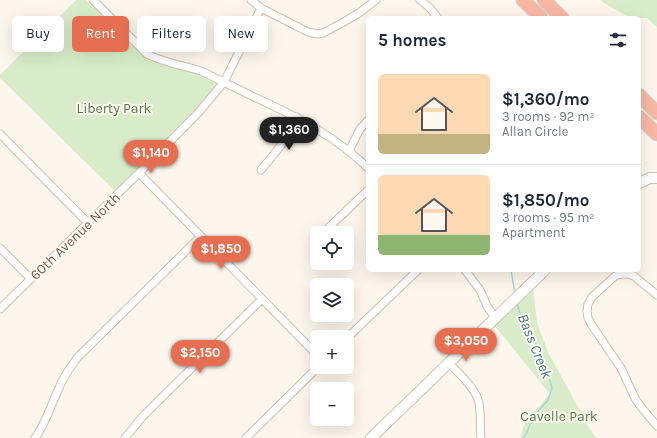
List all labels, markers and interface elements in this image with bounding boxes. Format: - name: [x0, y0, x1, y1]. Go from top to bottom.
- chip: Buy: [12, 16, 64, 52]
- chip: Rent: [72, 16, 129, 52]
- chip: Filters: [137, 16, 206, 52]
- chip: New: [214, 16, 268, 52]
- icon: filters: [607, 29, 629, 51]
- text: 5 homes: [378, 30, 447, 50]
- text: $1,360/mo: [502, 89, 590, 109]
- icon: home: [410, 90, 458, 138]
- park label: Liberty Park: [77, 100, 151, 117]
- text: 3 rooms · 92 m²: [502, 109, 595, 124]
- pin: $1,360: [256, 117, 322, 151]
- text: $1,360: [268, 122, 310, 137]
- text: Allan Circle: [502, 124, 568, 139]
- pin: $1,140: [118, 140, 184, 174]
- text: $1,140: [132, 145, 170, 160]
- street label: 60th Avenue North: [27, 189, 124, 284]
- text: $1,850/mo: [502, 190, 589, 210]
- icon: home: [410, 191, 458, 239]
- text: 3 rooms · 95 m²: [502, 210, 595, 225]
- text: Apartment: [502, 225, 565, 240]
- map controls: [310, 226, 354, 426]
- button: locate: [310, 226, 354, 270]
- pin: $1,850: [188, 236, 254, 270]
- text: $1,850: [200, 241, 242, 256]
- button: layers: [310, 278, 354, 322]
- water label: Bass Creek: [514, 311, 556, 381]
- pin: $3,050: [433, 328, 499, 362]
- button: +: [310, 330, 354, 374]
- text: $3,050: [444, 333, 488, 348]
- pin: $2,150: [167, 340, 233, 374]
- text: $2,150: [180, 345, 220, 360]
- button: −: [310, 382, 354, 426]
- park label: Cavelle Park: [520, 408, 598, 425]

